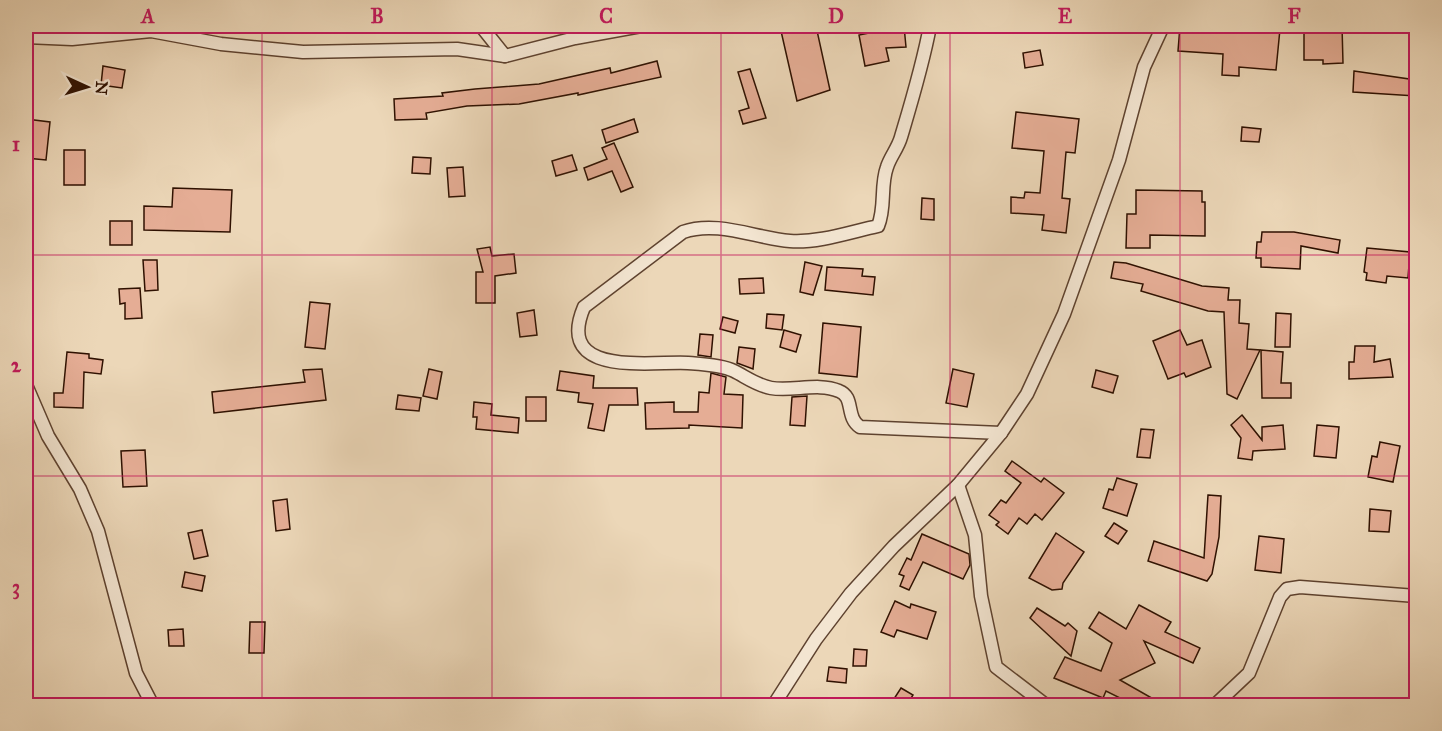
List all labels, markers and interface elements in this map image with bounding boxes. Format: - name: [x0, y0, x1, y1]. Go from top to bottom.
- text: A: [139, 4, 155, 28]
- text: B: [370, 4, 384, 28]
- text: C: [599, 4, 613, 28]
- text: D: [828, 4, 844, 28]
- text: E: [1058, 4, 1073, 28]
- text: F: [1287, 4, 1301, 28]
- north arrow: [57, 57, 117, 117]
- text: N: [91, 81, 111, 96]
- text: 1: [12, 132, 20, 156]
- text: 2: [11, 353, 22, 377]
- text: 3: [12, 575, 20, 600]

